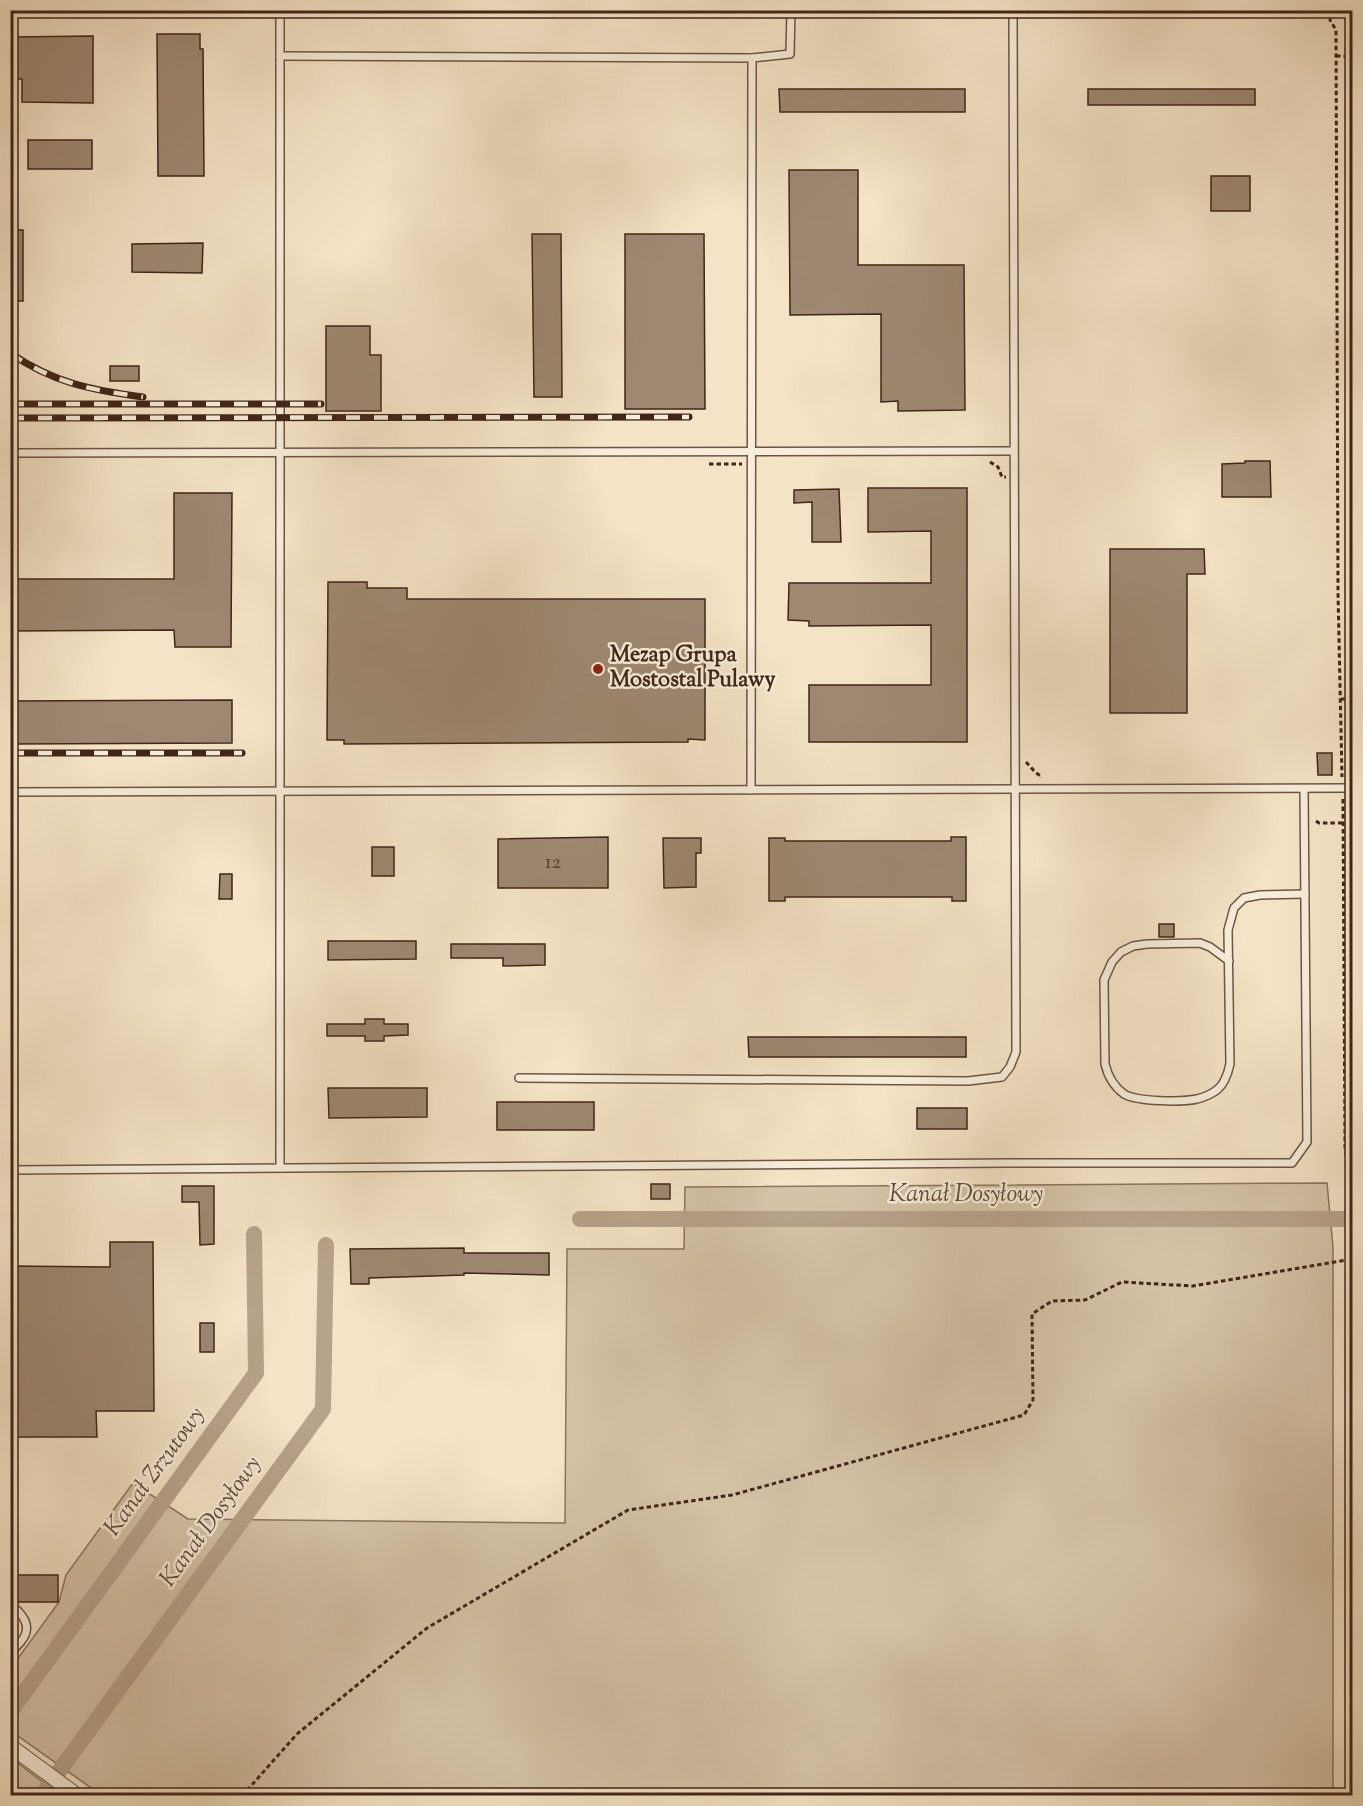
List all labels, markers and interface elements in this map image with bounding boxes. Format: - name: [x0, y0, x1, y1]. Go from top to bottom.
- place label: Mezap Grupa Mostostal Pulawy: [610, 640, 775, 697]
- marker: Mezap Grupa Mostostal Pulawy: [591, 662, 605, 676]
- house number: 12: [545, 849, 561, 878]
- water label: Kanał Dosyłowy: [889, 1178, 1043, 1212]
- water label: Kanał Zrzutowy: [96, 1400, 214, 1544]
- water label: Kanał Dosyłowy: [152, 1449, 270, 1594]

